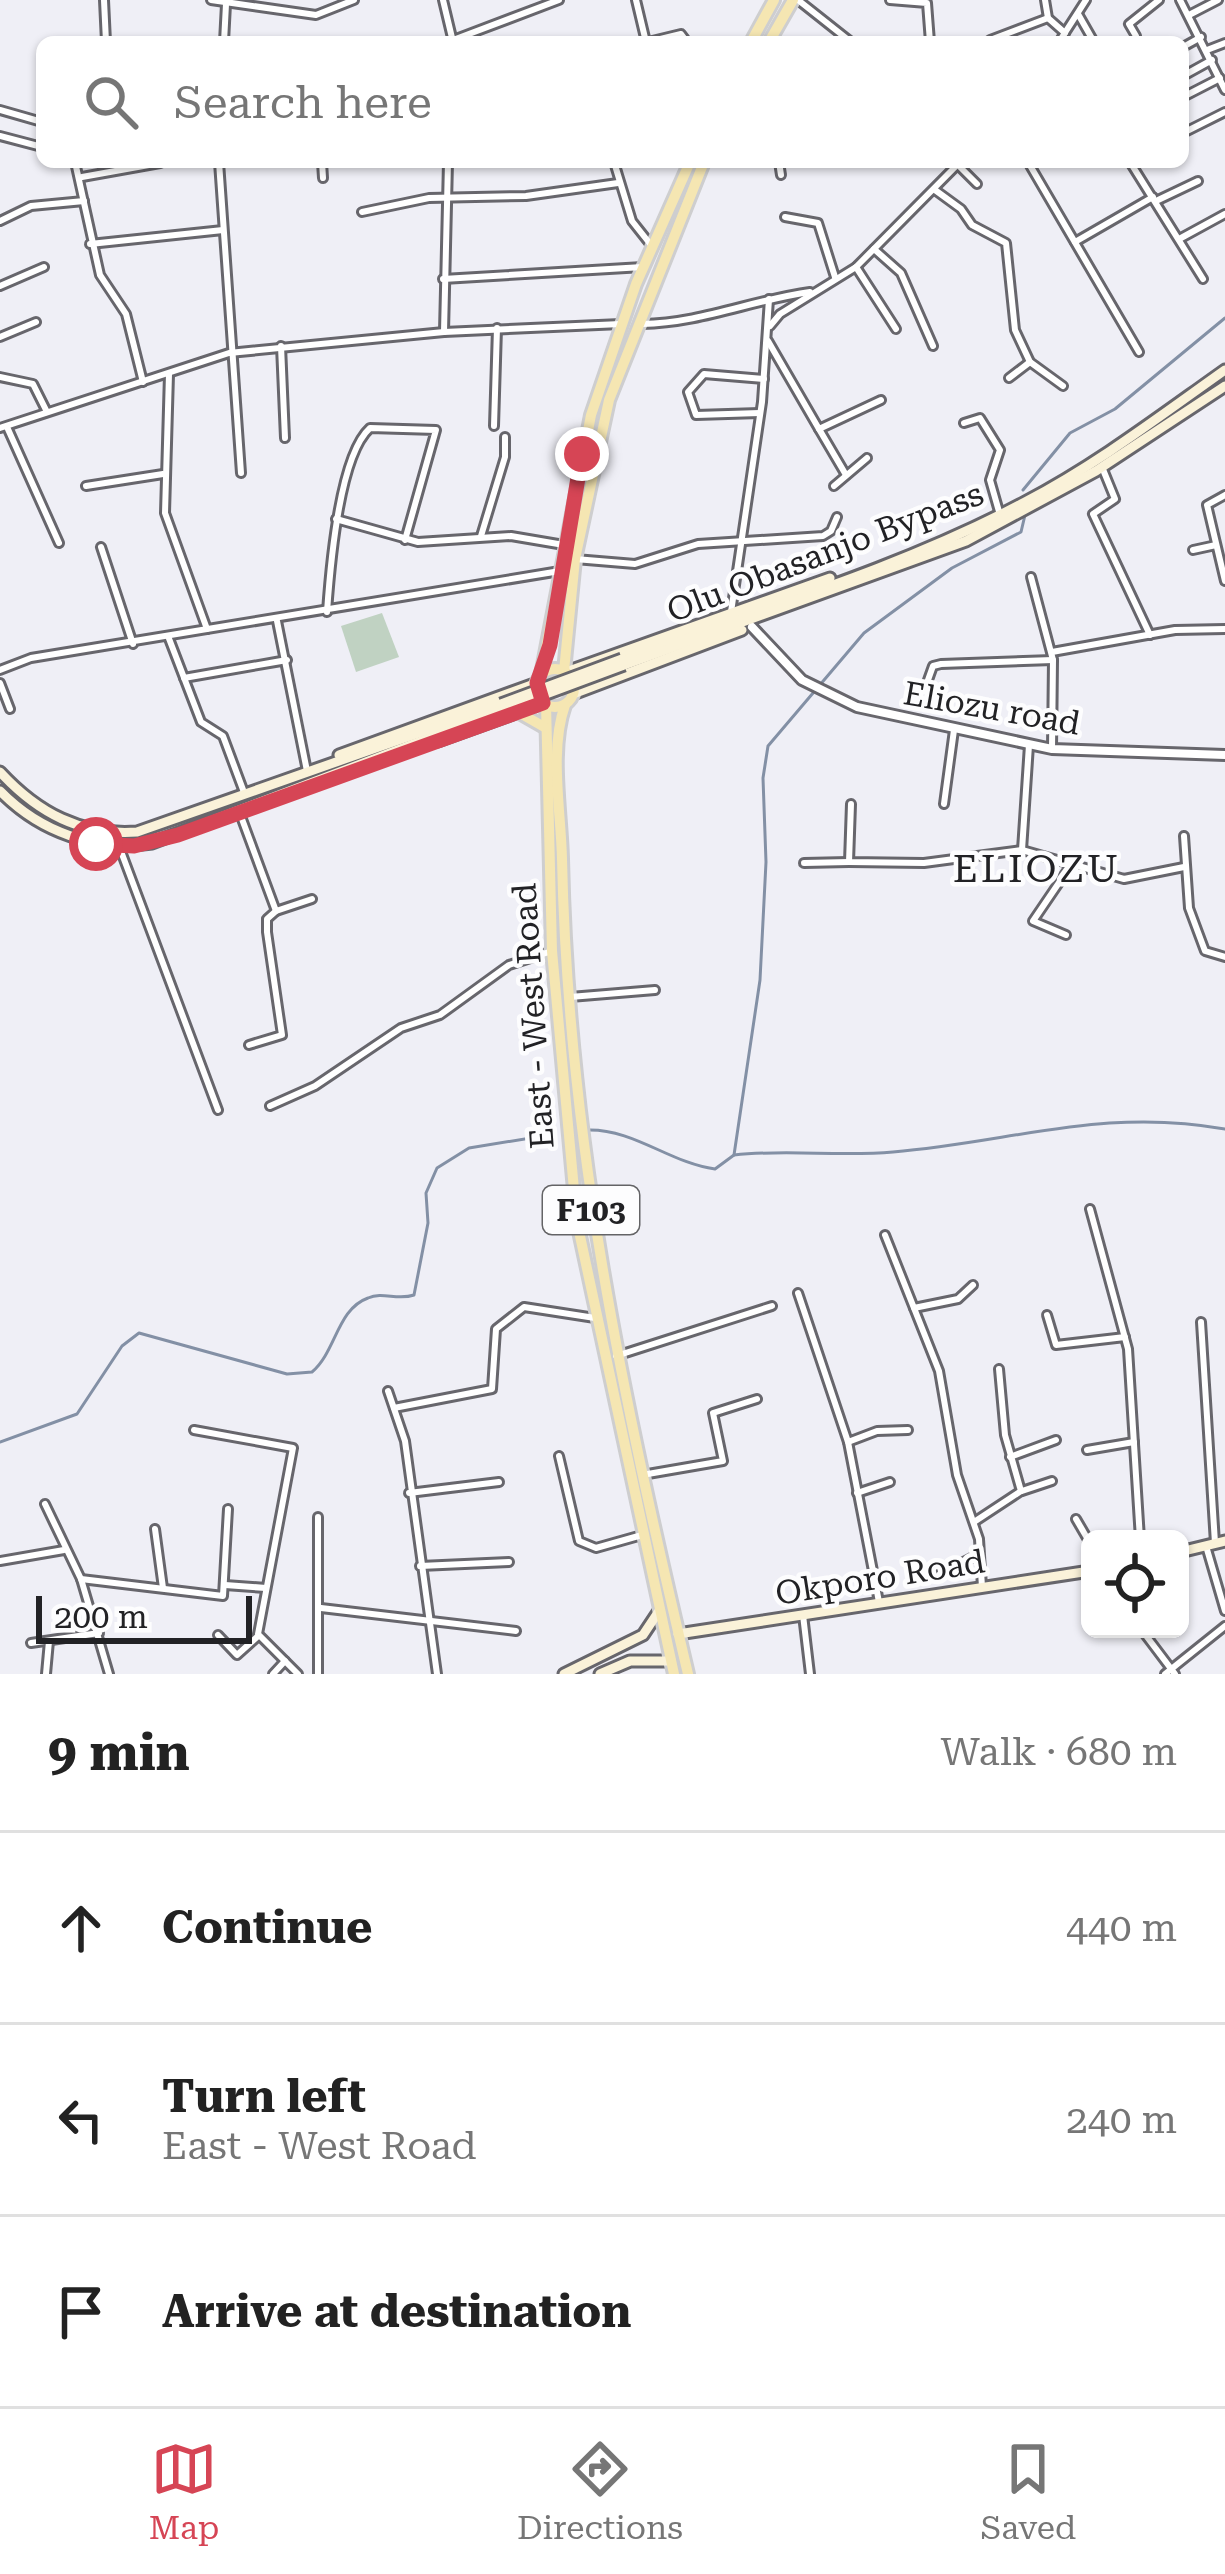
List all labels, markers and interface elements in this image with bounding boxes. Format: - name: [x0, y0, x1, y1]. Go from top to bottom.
- search box: [36, 36, 1189, 168]
- icon: search: [78, 69, 144, 135]
- text: Search here: [174, 76, 432, 129]
- route end: [555, 427, 609, 481]
- street label: Olu Obasanjo Bypass: [661, 474, 989, 630]
- street label: Eliozu road: [901, 673, 1083, 743]
- route start: [69, 817, 123, 871]
- district label: ELIOZU: [953, 846, 1121, 892]
- street label: East - West Road: [504, 882, 562, 1150]
- road number: F103: [543, 1186, 639, 1234]
- map controls: [1081, 1530, 1189, 1638]
- button: locate: [1081, 1530, 1189, 1638]
- street label: Okporo Road: [773, 1541, 987, 1613]
- scale bar: [36, 1590, 252, 1643]
- text: 200 m: [54, 1597, 148, 1636]
- text: 9 min: [48, 1723, 190, 1782]
- text: Walk · 680 m: [941, 1729, 1177, 1775]
- icon: ahead: [48, 1895, 114, 1961]
- text: Continue: [162, 1901, 373, 1954]
- text: 440 m: [1066, 1905, 1177, 1951]
- text: Turn left: [162, 2070, 366, 2123]
- icon: left: [48, 2087, 114, 2153]
- text: 240 m: [1066, 2097, 1177, 2143]
- text: East - West Road: [162, 2123, 476, 2169]
- icon: arrive: [48, 2279, 114, 2345]
- text: Arrive at destination: [162, 2285, 631, 2338]
- tab: Map: [149, 2436, 219, 2547]
- tab: Directions: [517, 2436, 683, 2547]
- tab: Saved: [981, 2436, 1076, 2547]

